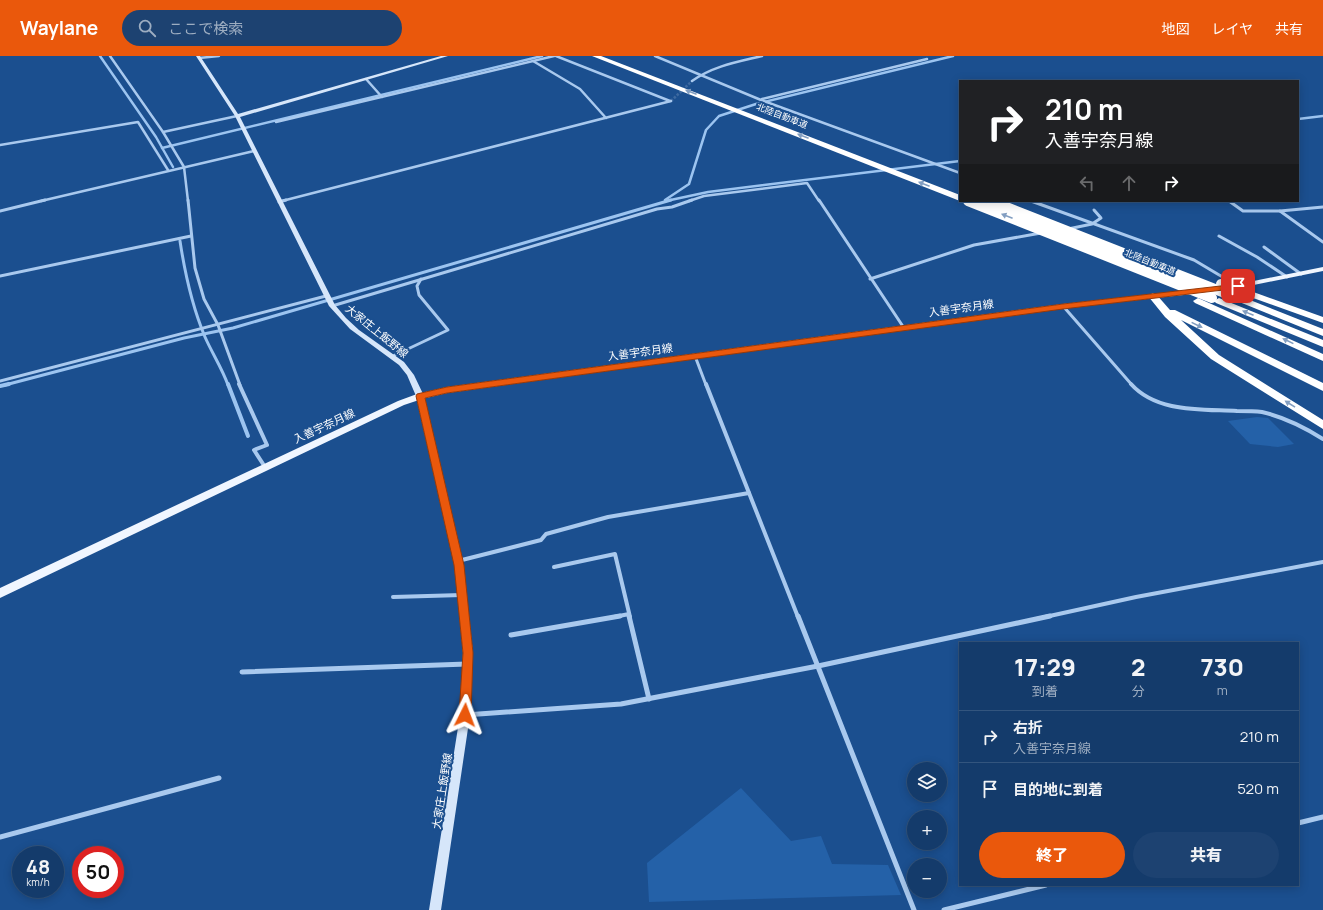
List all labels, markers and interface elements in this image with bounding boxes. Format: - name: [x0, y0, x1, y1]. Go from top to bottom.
- search box: [122, 10, 402, 46]
- text: Waylane: [20, 15, 98, 41]
- icon: search: [136, 17, 158, 39]
- text: ここで検索: [168, 18, 243, 39]
- text: 地図: [1161, 19, 1189, 38]
- text: レイヤ: [1211, 19, 1253, 38]
- text: 共有: [1275, 19, 1303, 38]
- one-way arrow: [684, 89, 696, 95]
- text: 210 m: [1045, 90, 1123, 128]
- icon: right: [979, 96, 1031, 148]
- street label: 北陸自動車道: [755, 100, 810, 131]
- text: 入善宇奈月線: [1045, 128, 1153, 152]
- one-way arrow: [796, 133, 808, 139]
- icon: left: [1076, 172, 1098, 194]
- icon: ahead: [1118, 172, 1140, 194]
- icon: right: [1160, 172, 1182, 194]
- one-way arrow: [917, 180, 929, 186]
- one-way arrow: [1000, 213, 1012, 219]
- street label: 北陸自動車道: [1123, 245, 1178, 278]
- pin: [1221, 269, 1255, 303]
- icon: arrive: [1227, 275, 1249, 297]
- street label: 入善宇奈月線: [927, 295, 995, 320]
- street label: 大家庄上飯野線: [343, 301, 412, 361]
- one-way arrow: [1243, 310, 1254, 316]
- one-way arrow: [1191, 322, 1203, 328]
- one-way arrow: [1282, 338, 1294, 345]
- street label: 入善宇奈月線: [606, 339, 674, 364]
- one-way arrow: [1285, 400, 1295, 408]
- street label: 入善宇奈月線: [291, 405, 357, 446]
- text: 17:29: [1014, 650, 1076, 683]
- text: 2: [1131, 650, 1146, 683]
- text: 730: [1201, 650, 1244, 683]
- text: m: [1217, 681, 1228, 699]
- text: 到着: [1032, 682, 1058, 700]
- text: 分: [1132, 682, 1145, 700]
- position arrow: [444, 694, 486, 736]
- text: 右折: [1013, 717, 1043, 738]
- icon: right: [979, 726, 1001, 748]
- text: 210 m: [1240, 726, 1279, 747]
- text: 入善宇奈月線: [1013, 739, 1091, 757]
- street label: 大家庄上飯野線: [428, 752, 455, 830]
- map controls: [907, 762, 947, 898]
- button: layers: [907, 762, 947, 802]
- icon: arrive: [979, 778, 1001, 800]
- text: 520 m: [1237, 778, 1279, 799]
- text: 目的地に到着: [1013, 779, 1103, 800]
- button: +: [907, 810, 947, 850]
- button: 終了: [979, 832, 1125, 878]
- button: 共有: [1133, 832, 1279, 878]
- speed limit sign: 50: [72, 846, 124, 898]
- text: 48: [26, 853, 50, 880]
- button: −: [907, 858, 947, 898]
- text: km/h: [26, 875, 50, 889]

